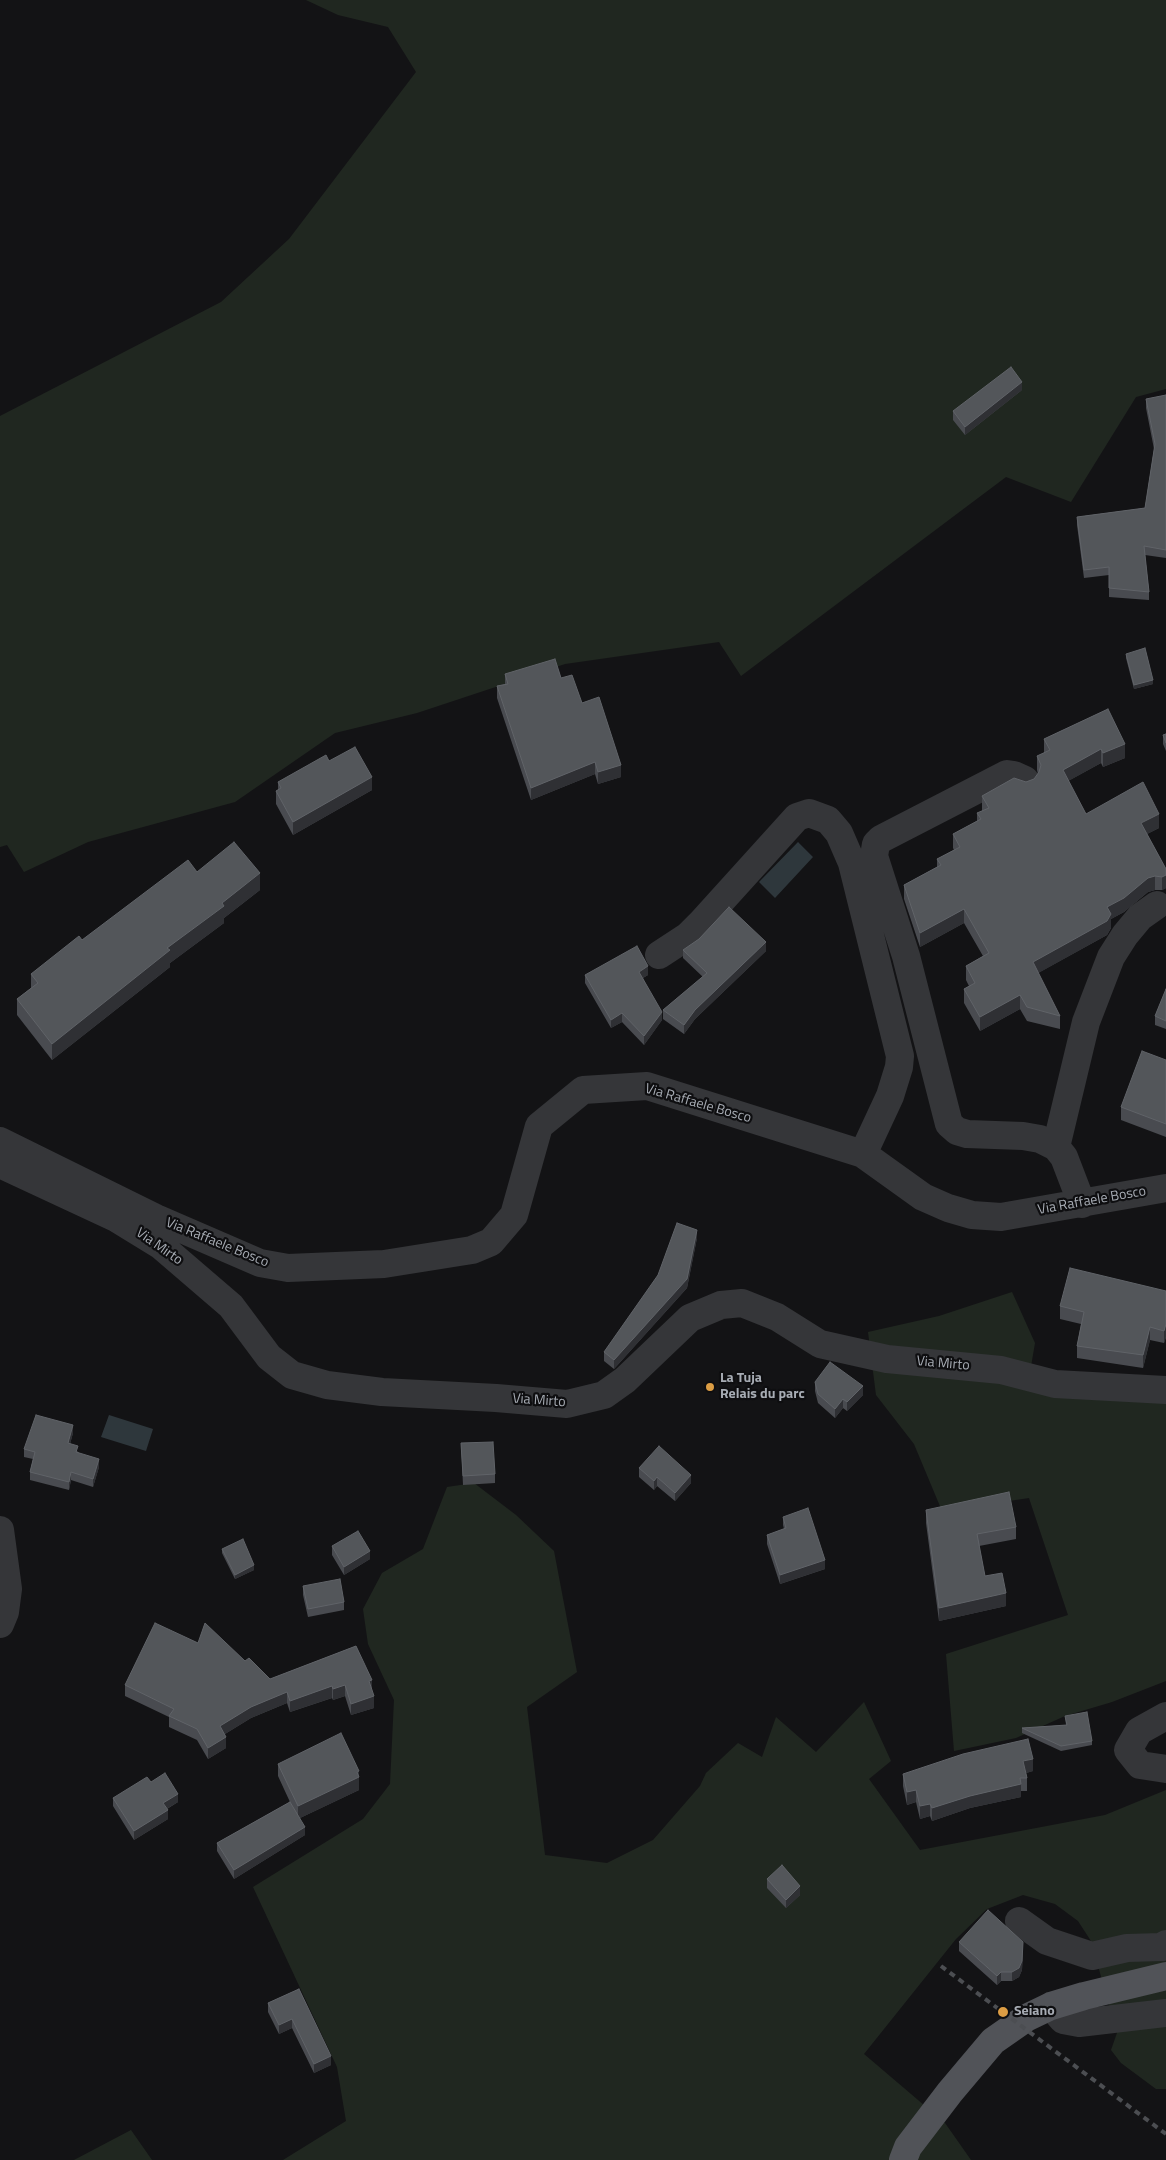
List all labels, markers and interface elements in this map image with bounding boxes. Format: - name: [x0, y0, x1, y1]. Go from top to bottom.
- street label: Via Raffaele Bosco: [643, 1081, 753, 1127]
- street label: Via Raffaele Bosco: [1037, 1183, 1147, 1219]
- street label: Via Raffaele Bosco: [163, 1215, 271, 1271]
- street label: Via Mirto: [132, 1225, 186, 1269]
- street label: Via Mirto: [916, 1353, 970, 1375]
- place label: La Tuja Relais du parc: [720, 1371, 805, 1404]
- marker: La Tuja Relais du parc: [704, 1381, 716, 1393]
- street label: Via Mirto: [512, 1391, 566, 1411]
- place label: Seiano: [1014, 2004, 1055, 2020]
- marker: Seiano: [996, 2005, 1010, 2019]

